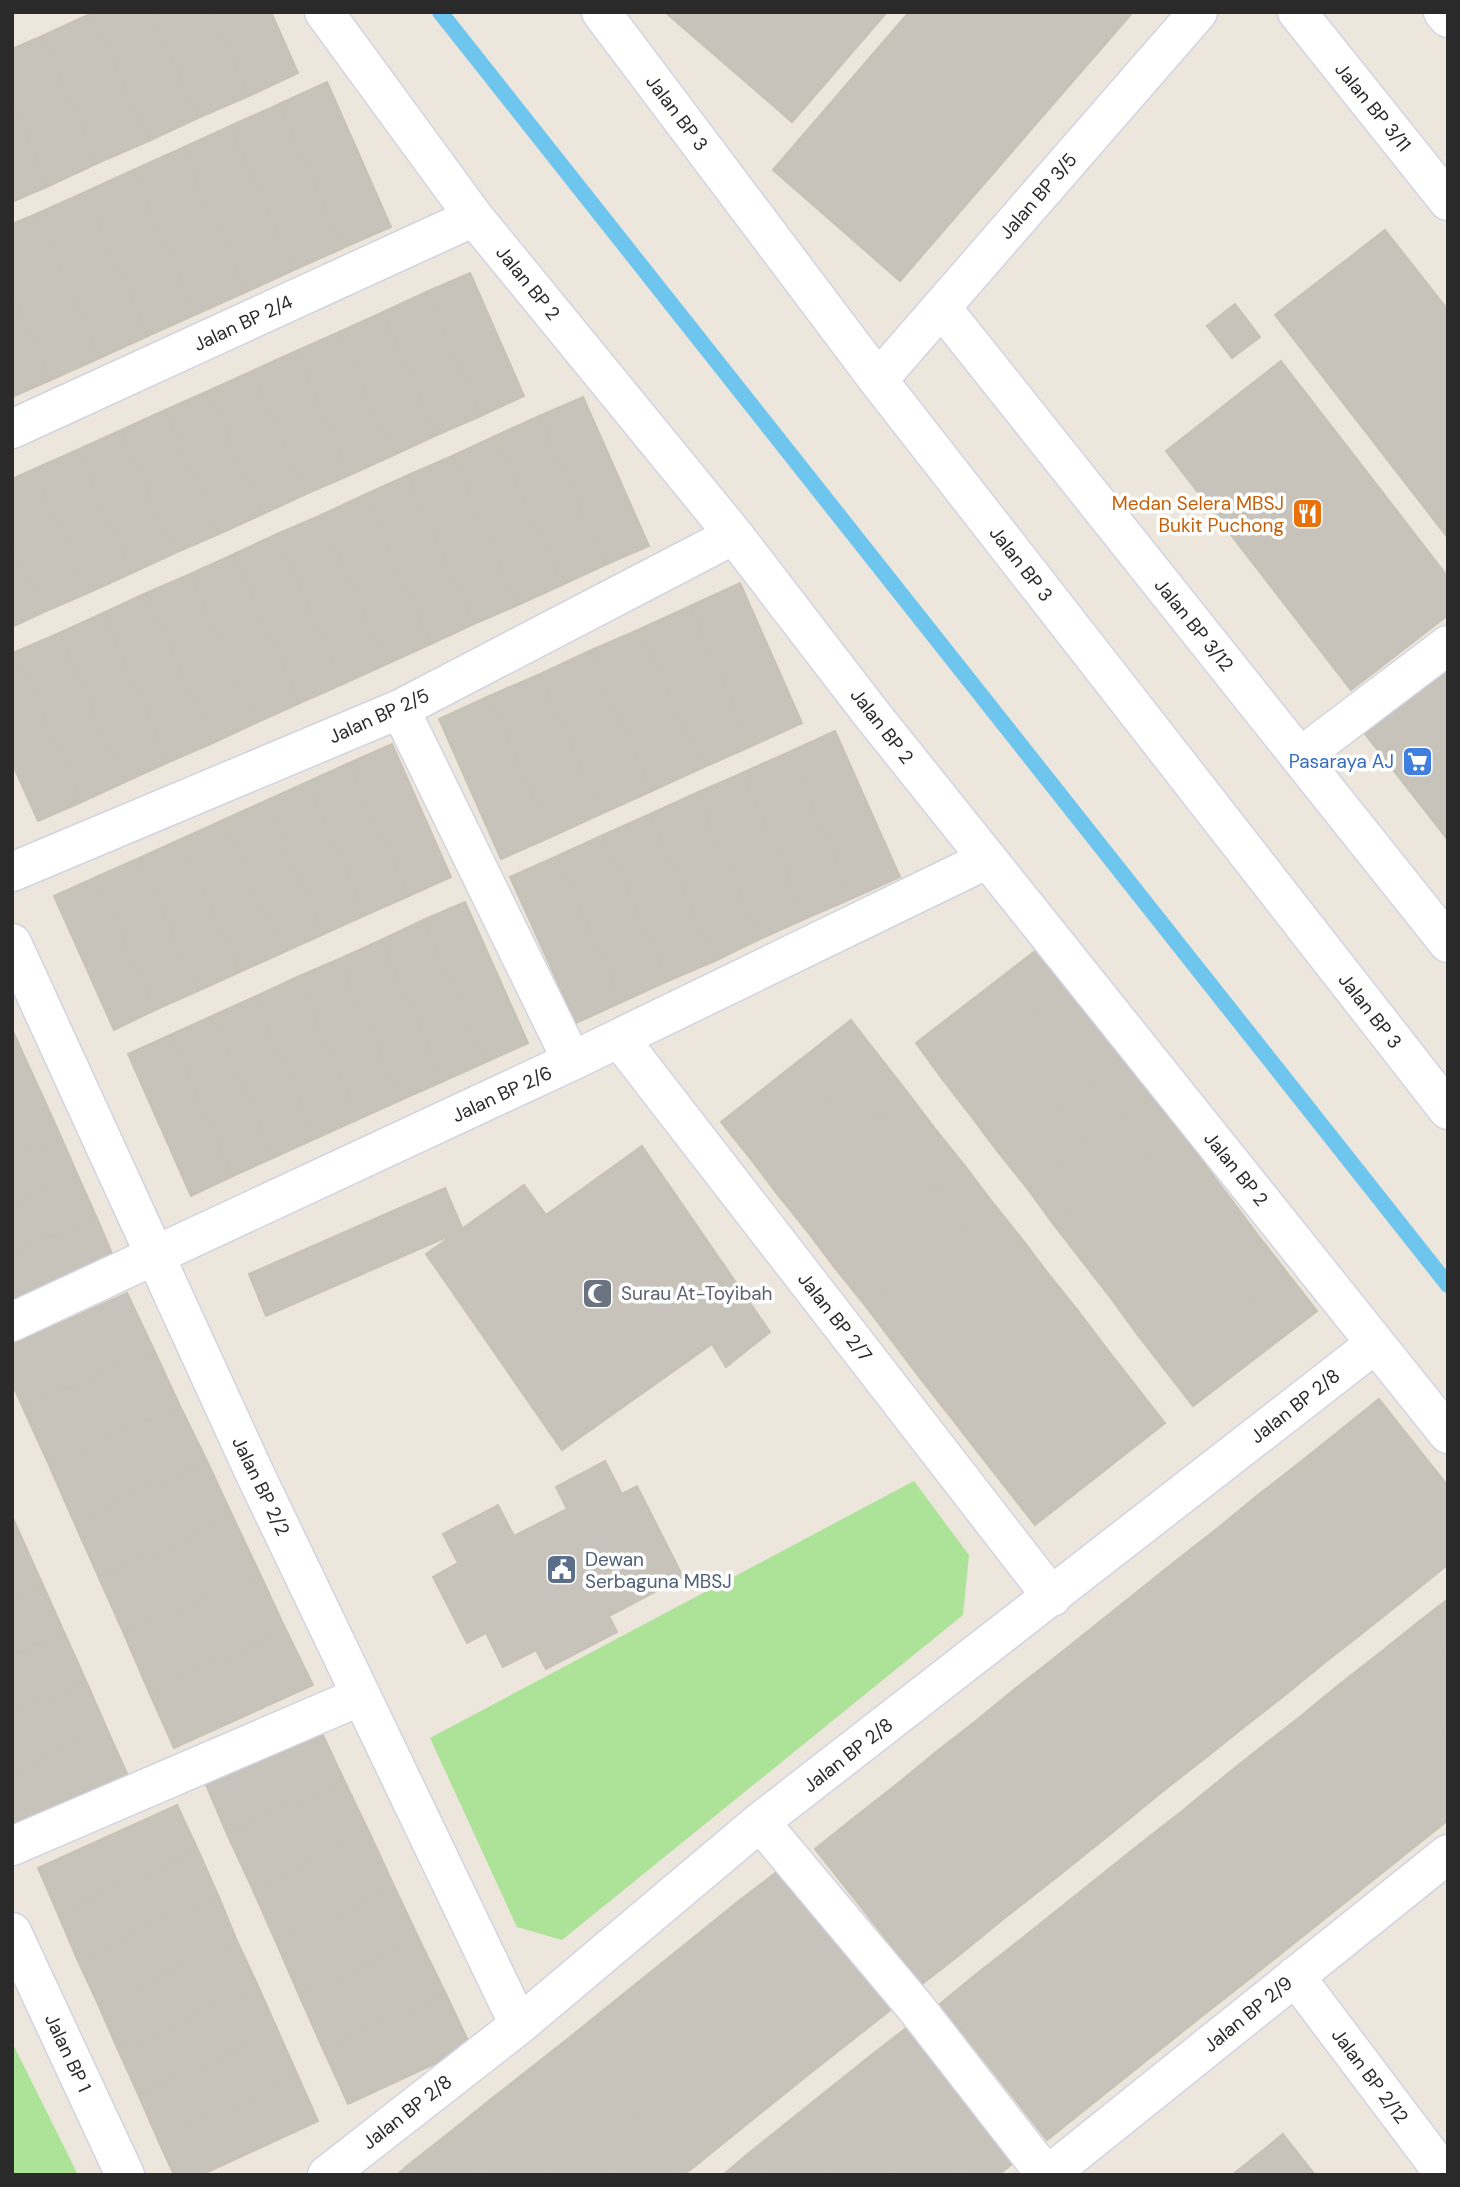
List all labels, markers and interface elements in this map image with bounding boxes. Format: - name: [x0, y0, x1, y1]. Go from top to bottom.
- street label: Jalan BP 3/11: [1329, 57, 1417, 157]
- street label: Jalan BP 3: [640, 70, 714, 156]
- street label: Jalan BP 3/5: [994, 148, 1082, 244]
- street label: Jalan BP 2: [490, 241, 566, 325]
- street label: Jalan BP 2/4: [189, 289, 297, 357]
- place label: Medan Selera MBSJ Bukit Puchong: [1112, 491, 1284, 538]
- restaurant icon: Medan Selera MBSJ Bukit Puchong: [1290, 497, 1324, 531]
- street label: Jalan BP 3: [984, 521, 1058, 607]
- street label: Jalan BP 3/12: [1149, 573, 1239, 677]
- street label: Jalan BP 2/5: [325, 683, 433, 749]
- street label: Jalan BP 2: [845, 683, 919, 769]
- supermarket icon: Pasaraya AJ: [1400, 744, 1434, 778]
- place label: Pasaraya AJ: [1289, 749, 1394, 774]
- street label: Jalan BP 3: [1333, 968, 1407, 1054]
- street label: Jalan BP 2/6: [448, 1060, 556, 1128]
- street label: Jalan BP 2: [1198, 1127, 1274, 1211]
- street label: Jalan BP 2/7: [792, 1267, 878, 1367]
- mosque icon: Surau At-Toyibah: [581, 1276, 615, 1310]
- place label: Surau At-Toyibah: [621, 1281, 773, 1306]
- street label: Jalan BP 2/8: [1245, 1363, 1345, 1449]
- street label: Jalan BP 2/2: [226, 1432, 296, 1540]
- place label: Dewan Serbaguna MBSJ: [585, 1547, 732, 1594]
- public building icon: Dewan Serbaguna MBSJ: [545, 1553, 579, 1587]
- street label: Jalan BP 2/8: [798, 1712, 898, 1798]
- street label: Jalan BP 2/9: [1198, 1970, 1298, 2058]
- street label: Jalan BP 1: [39, 2010, 97, 2096]
- street label: Jalan BP 2/12: [1326, 2023, 1414, 2129]
- street label: Jalan BP 2/8: [357, 2069, 457, 2155]

